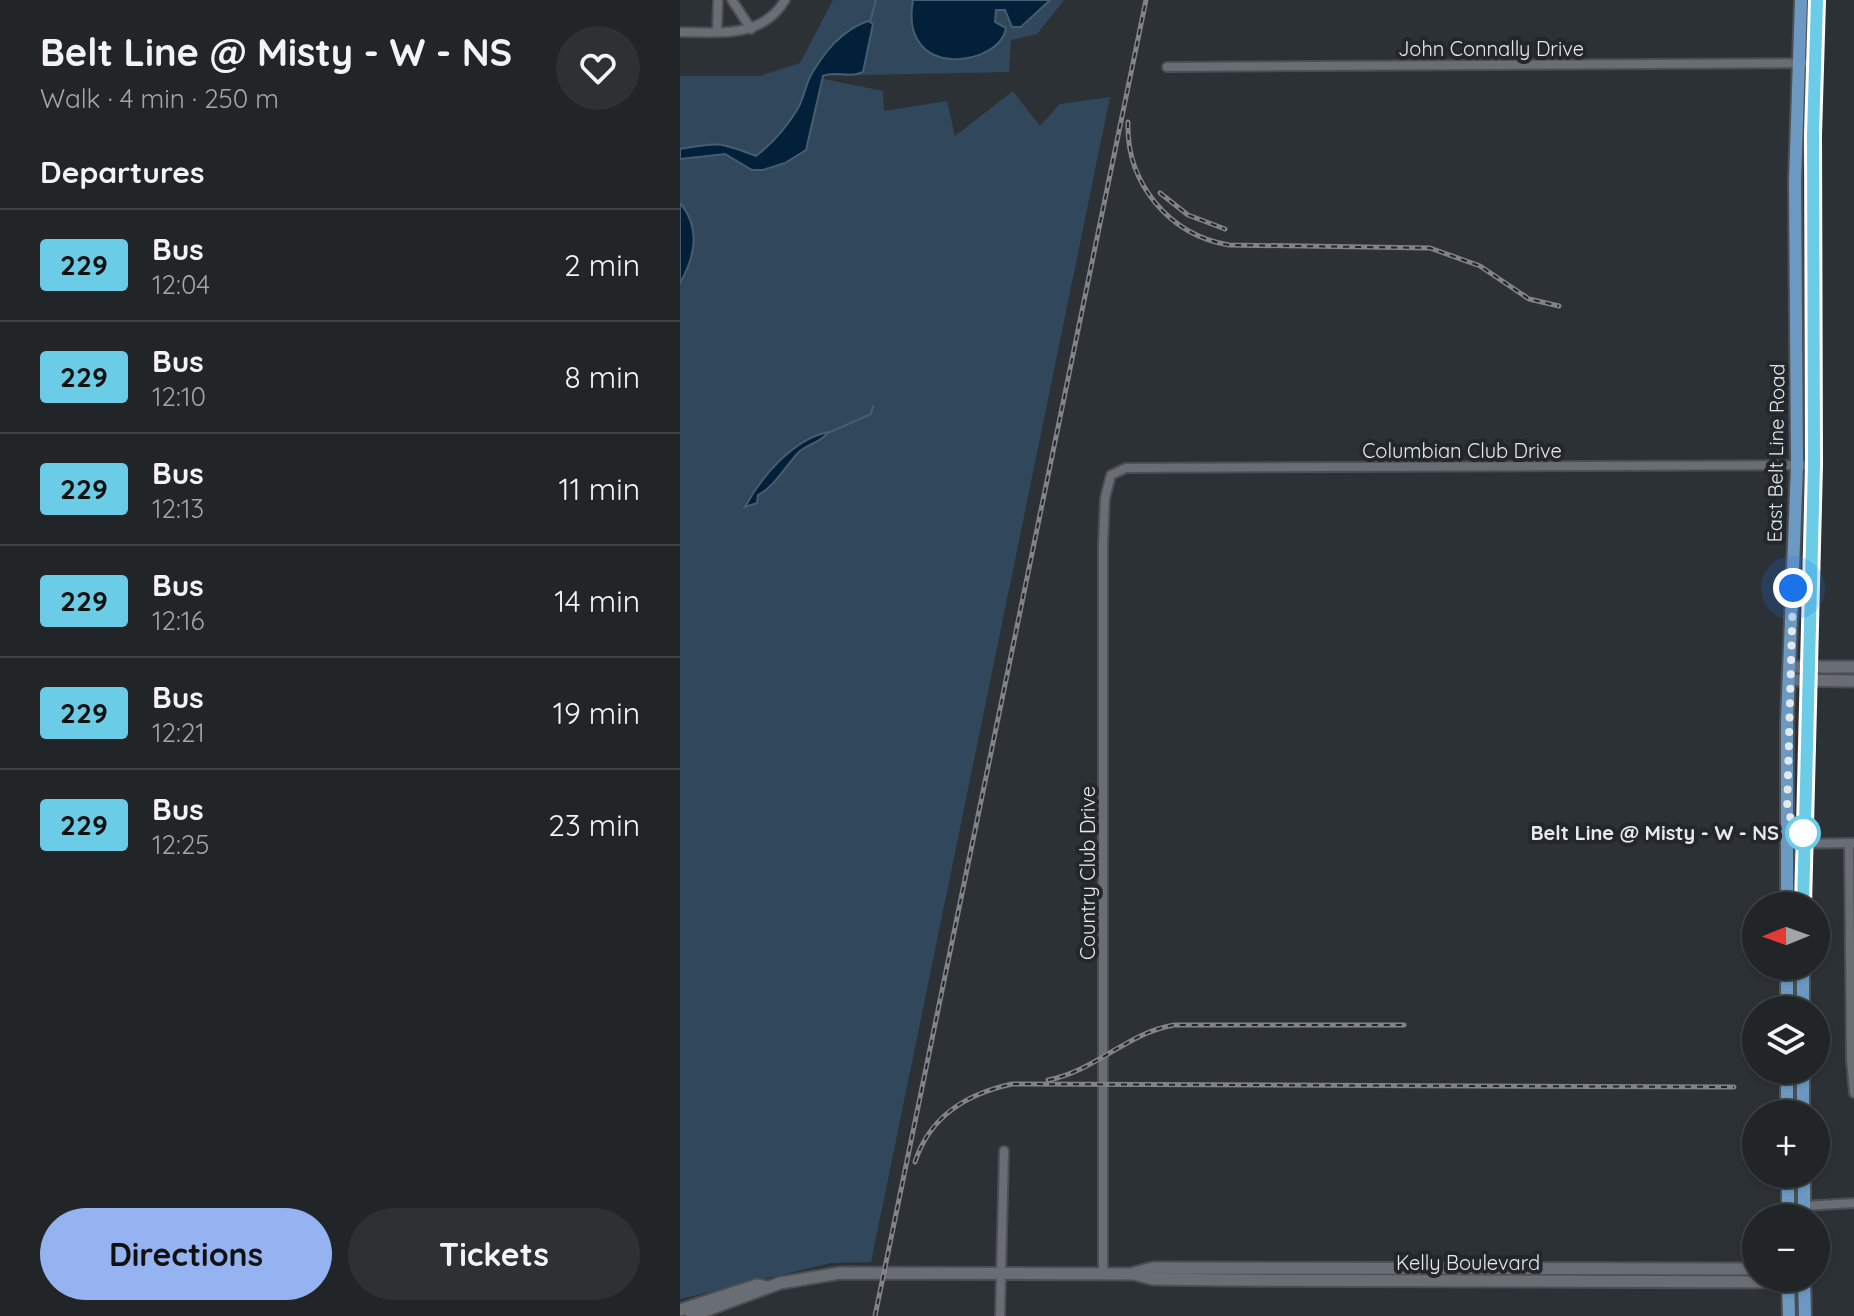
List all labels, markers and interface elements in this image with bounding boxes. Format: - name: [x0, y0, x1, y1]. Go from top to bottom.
- button: heart: [556, 26, 640, 110]
- text: Belt Line @ Misty - W - NS: [40, 28, 512, 76]
- street label: John Connally Drive: [1398, 36, 1584, 61]
- text: Walk · 4 min · 250 m: [40, 82, 279, 115]
- text: Departures: [40, 153, 205, 191]
- text: Bus: [152, 230, 204, 268]
- text: 2 min: [564, 246, 640, 284]
- text: 229: [60, 247, 108, 282]
- text: 12:04: [152, 268, 210, 301]
- text: Bus: [152, 342, 204, 380]
- text: 8 min: [564, 358, 640, 396]
- text: 229: [60, 359, 108, 394]
- street label: East Belt Line Road: [1761, 363, 1790, 543]
- text: 12:10: [152, 380, 206, 413]
- street label: Columbian Club Drive: [1362, 438, 1562, 463]
- text: Bus: [152, 454, 204, 492]
- text: 11 min: [558, 470, 640, 508]
- text: 229: [60, 471, 108, 506]
- text: 12:13: [152, 492, 204, 525]
- text: Bus: [152, 566, 204, 604]
- your location: [1773, 568, 1813, 608]
- text: 14 min: [554, 582, 640, 620]
- text: 229: [60, 583, 108, 618]
- text: 12:16: [152, 604, 205, 637]
- text: Bus: [152, 678, 204, 716]
- text: 19 min: [553, 694, 640, 732]
- text: 229: [60, 695, 108, 730]
- text: 12:21: [152, 716, 205, 749]
- street label: Country Club Drive: [1075, 786, 1100, 960]
- text: Bus: [152, 790, 204, 828]
- text: 23 min: [548, 806, 640, 844]
- text: 229: [60, 807, 108, 842]
- marker: Belt Line @ Misty - W - NS: [1786, 816, 1820, 850]
- place label: Belt Line @ Misty - W - NS: [1530, 820, 1779, 845]
- text: 12:25: [152, 828, 209, 861]
- north arrow: [1742, 892, 1830, 980]
- map controls: [1742, 892, 1830, 1292]
- button: layers: [1742, 996, 1830, 1084]
- button: +: [1742, 1100, 1830, 1188]
- button: −: [1742, 1204, 1830, 1292]
- button: Directions: [40, 1208, 332, 1300]
- button: Tickets: [348, 1208, 640, 1300]
- street label: Kelly Boulevard: [1396, 1250, 1540, 1275]

